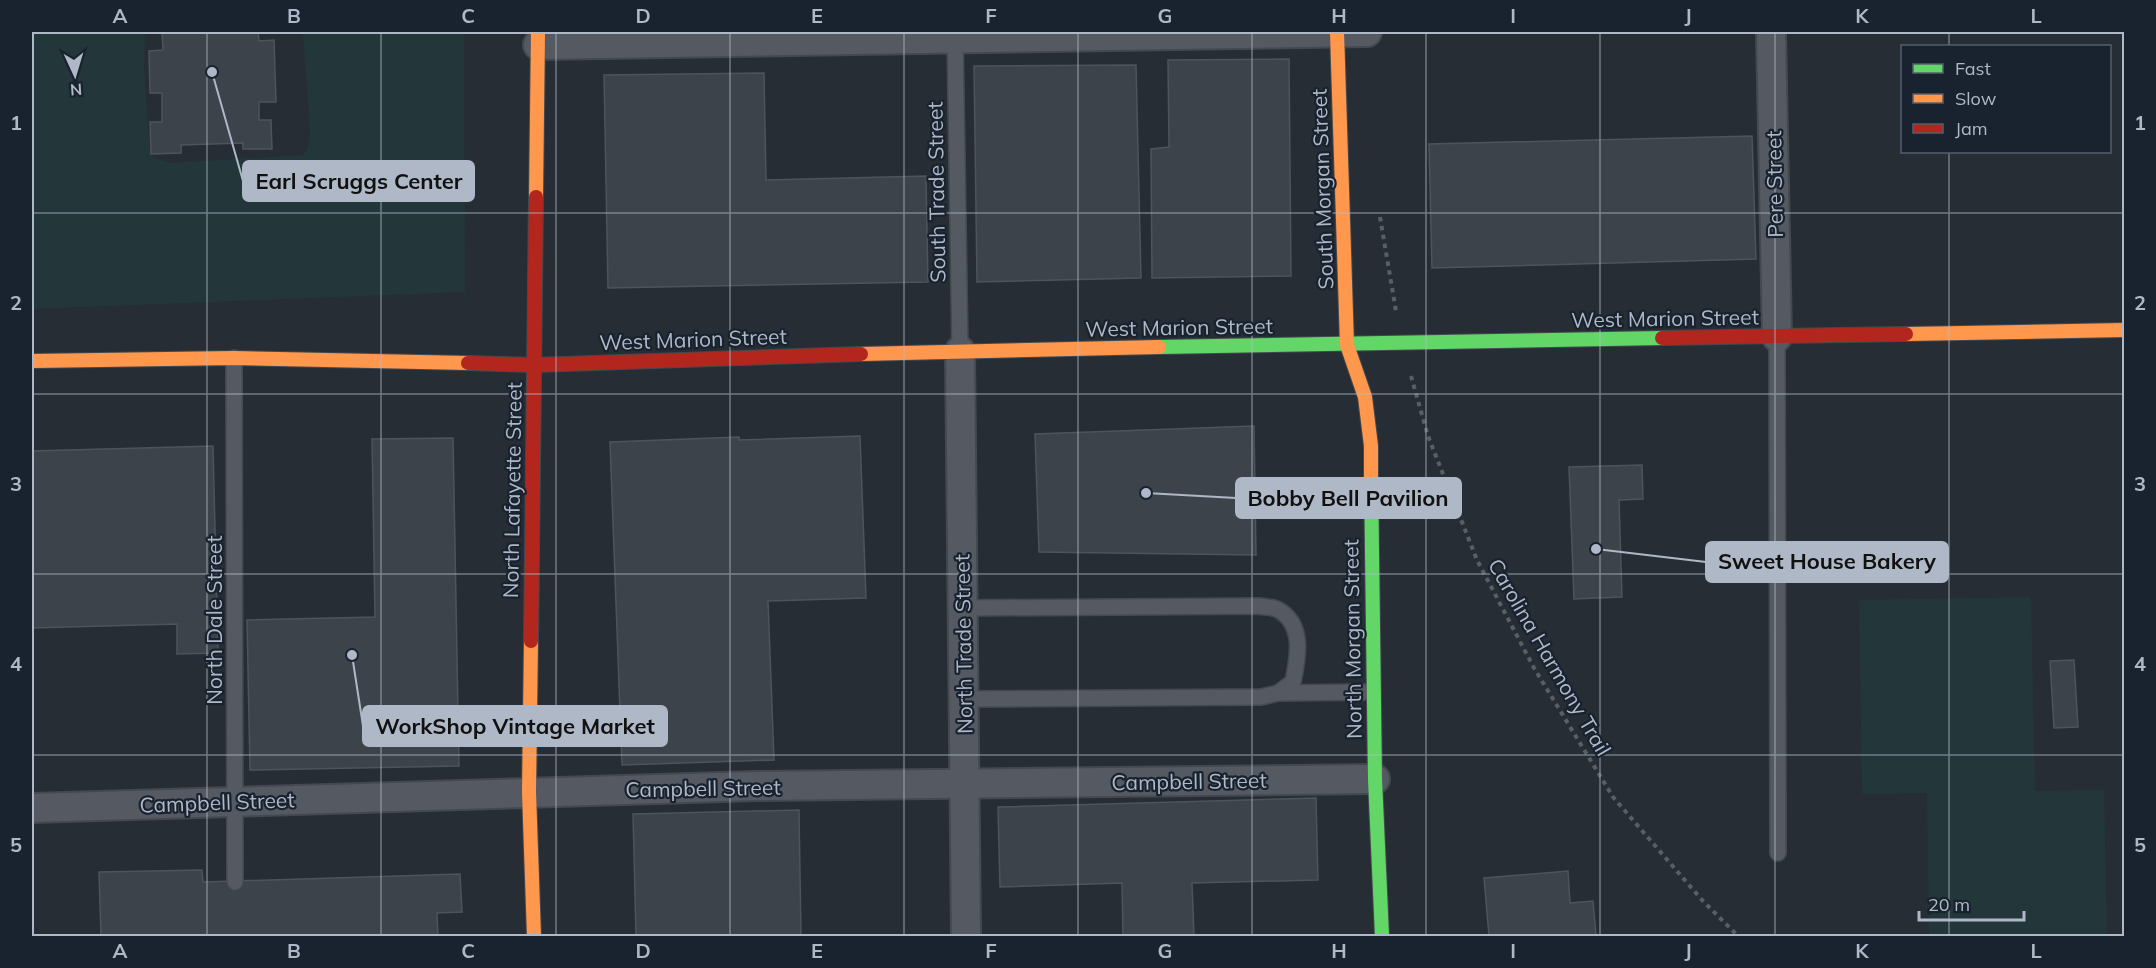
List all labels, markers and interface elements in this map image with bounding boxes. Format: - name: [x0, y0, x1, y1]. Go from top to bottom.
- text: A: [113, 3, 128, 28]
- text: B: [287, 3, 301, 28]
- text: C: [461, 3, 475, 28]
- text: D: [635, 3, 651, 28]
- text: E: [811, 3, 823, 28]
- text: F: [985, 3, 997, 28]
- text: G: [1158, 3, 1172, 28]
- text: H: [1331, 3, 1347, 28]
- text: I: [1510, 3, 1516, 28]
- text: J: [1684, 3, 1692, 28]
- text: K: [1855, 3, 1869, 28]
- text: L: [2030, 3, 2042, 28]
- north arrow: [45, 45, 105, 105]
- legend: [1901, 45, 2111, 153]
- text: Fast: [1955, 57, 1991, 80]
- text: N: [69, 80, 83, 100]
- text: Slow: [1955, 87, 1997, 110]
- street label: South Morgan Street: [1306, 88, 1338, 290]
- street label: South Trade Street: [921, 101, 951, 283]
- text: 1: [10, 110, 22, 135]
- text: 1: [2134, 110, 2146, 135]
- text: Jam: [1955, 117, 1988, 140]
- street label: Pere Street: [1760, 130, 1788, 238]
- callout: Earl Scruggs Center: [243, 161, 474, 201]
- text: Earl Scruggs Center: [255, 167, 463, 195]
- text: 2: [10, 290, 22, 315]
- text: 2: [2134, 290, 2146, 315]
- street label: West Marion Street: [1571, 303, 1759, 333]
- street label: West Marion Street: [1085, 312, 1273, 342]
- street label: West Marion Street: [599, 323, 787, 355]
- street label: North Lafayette Street: [497, 382, 527, 598]
- text: 3: [10, 471, 22, 496]
- text: 3: [2134, 471, 2146, 496]
- callout: Bobby Bell Pavilion: [1236, 478, 1461, 518]
- text: Bobby Bell Pavilion: [1247, 484, 1449, 512]
- street label: North Dale Street: [201, 535, 227, 705]
- street label: North Morgan Street: [1337, 539, 1367, 739]
- callout: Sweet House Bakery: [1706, 542, 1948, 582]
- text: Sweet House Bakery: [1718, 547, 1936, 575]
- street label: North Trade Street: [948, 554, 978, 734]
- street label: Carolina Harmony Trail: [1483, 554, 1617, 760]
- text: 4: [10, 651, 22, 676]
- text: 4: [2134, 651, 2146, 676]
- callout: WorkShop Vintage Market: [363, 706, 667, 746]
- text: WorkShop Vintage Market: [375, 712, 655, 740]
- street label: Campbell Street: [1111, 767, 1267, 795]
- street label: Campbell Street: [625, 774, 781, 802]
- street label: Campbell Street: [139, 786, 295, 818]
- text: 5: [10, 832, 22, 857]
- text: 5: [2134, 832, 2146, 857]
- scale bar: [1919, 884, 2024, 922]
- text: 20 m: [1928, 893, 1970, 916]
- text: A: [113, 938, 128, 963]
- text: B: [287, 938, 301, 963]
- text: C: [461, 938, 475, 963]
- text: D: [635, 938, 651, 963]
- text: E: [811, 938, 823, 963]
- text: F: [985, 938, 997, 963]
- text: G: [1158, 938, 1172, 963]
- text: H: [1331, 938, 1347, 963]
- text: I: [1510, 938, 1516, 963]
- text: J: [1684, 938, 1692, 963]
- text: K: [1855, 938, 1869, 963]
- text: L: [2030, 938, 2042, 963]

